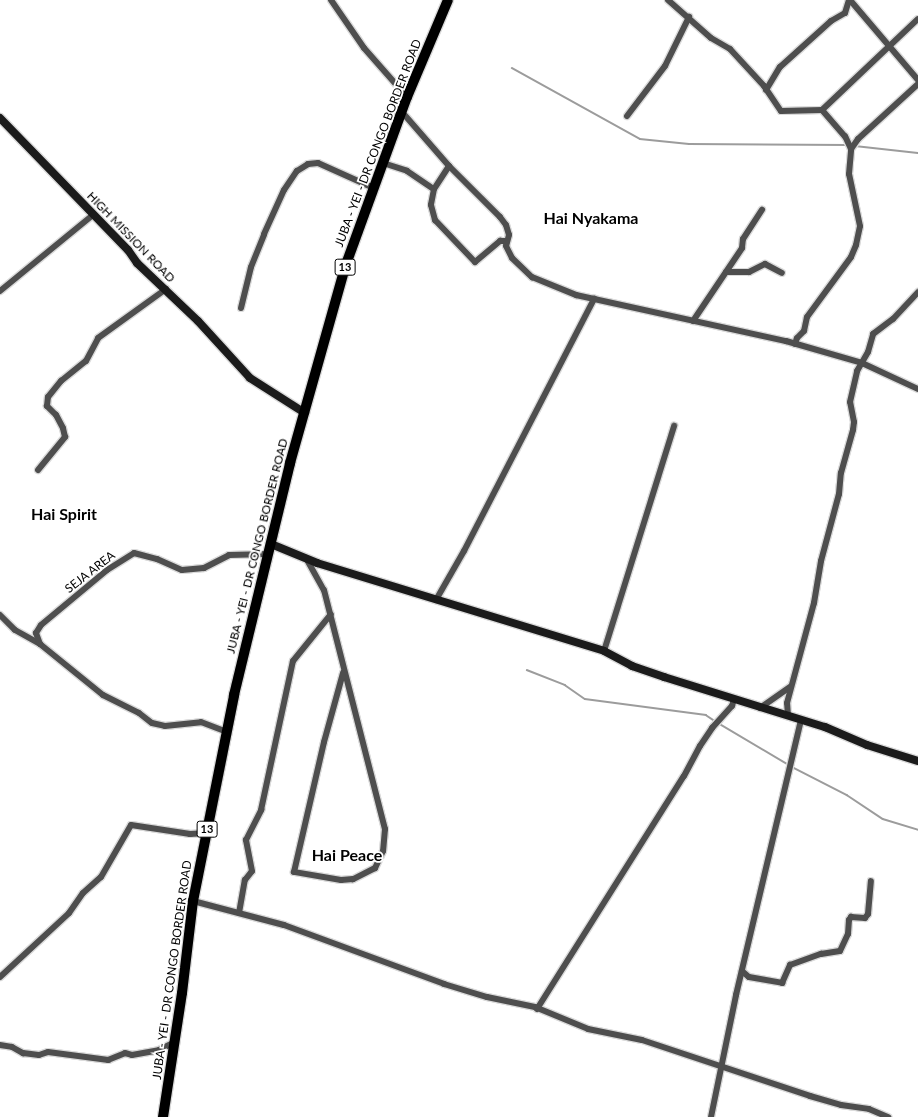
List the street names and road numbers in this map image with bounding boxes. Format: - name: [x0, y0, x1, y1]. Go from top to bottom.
- street label: JUBA - YEI - DR CONGO BORDER ROAD: [331, 37, 425, 249]
- street label: HIGH MISSION ROAD: [84, 189, 178, 285]
- road number: 13: [334, 258, 356, 276]
- street label: JUBA - YEI - DR CONGO BORDER ROAD: [223, 437, 291, 655]
- street label: SEJA AREA: [62, 548, 118, 596]
- road number: 13: [196, 820, 218, 838]
- street label: JUBA - YEI - DR CONGO BORDER ROAD: [149, 859, 195, 1081]

